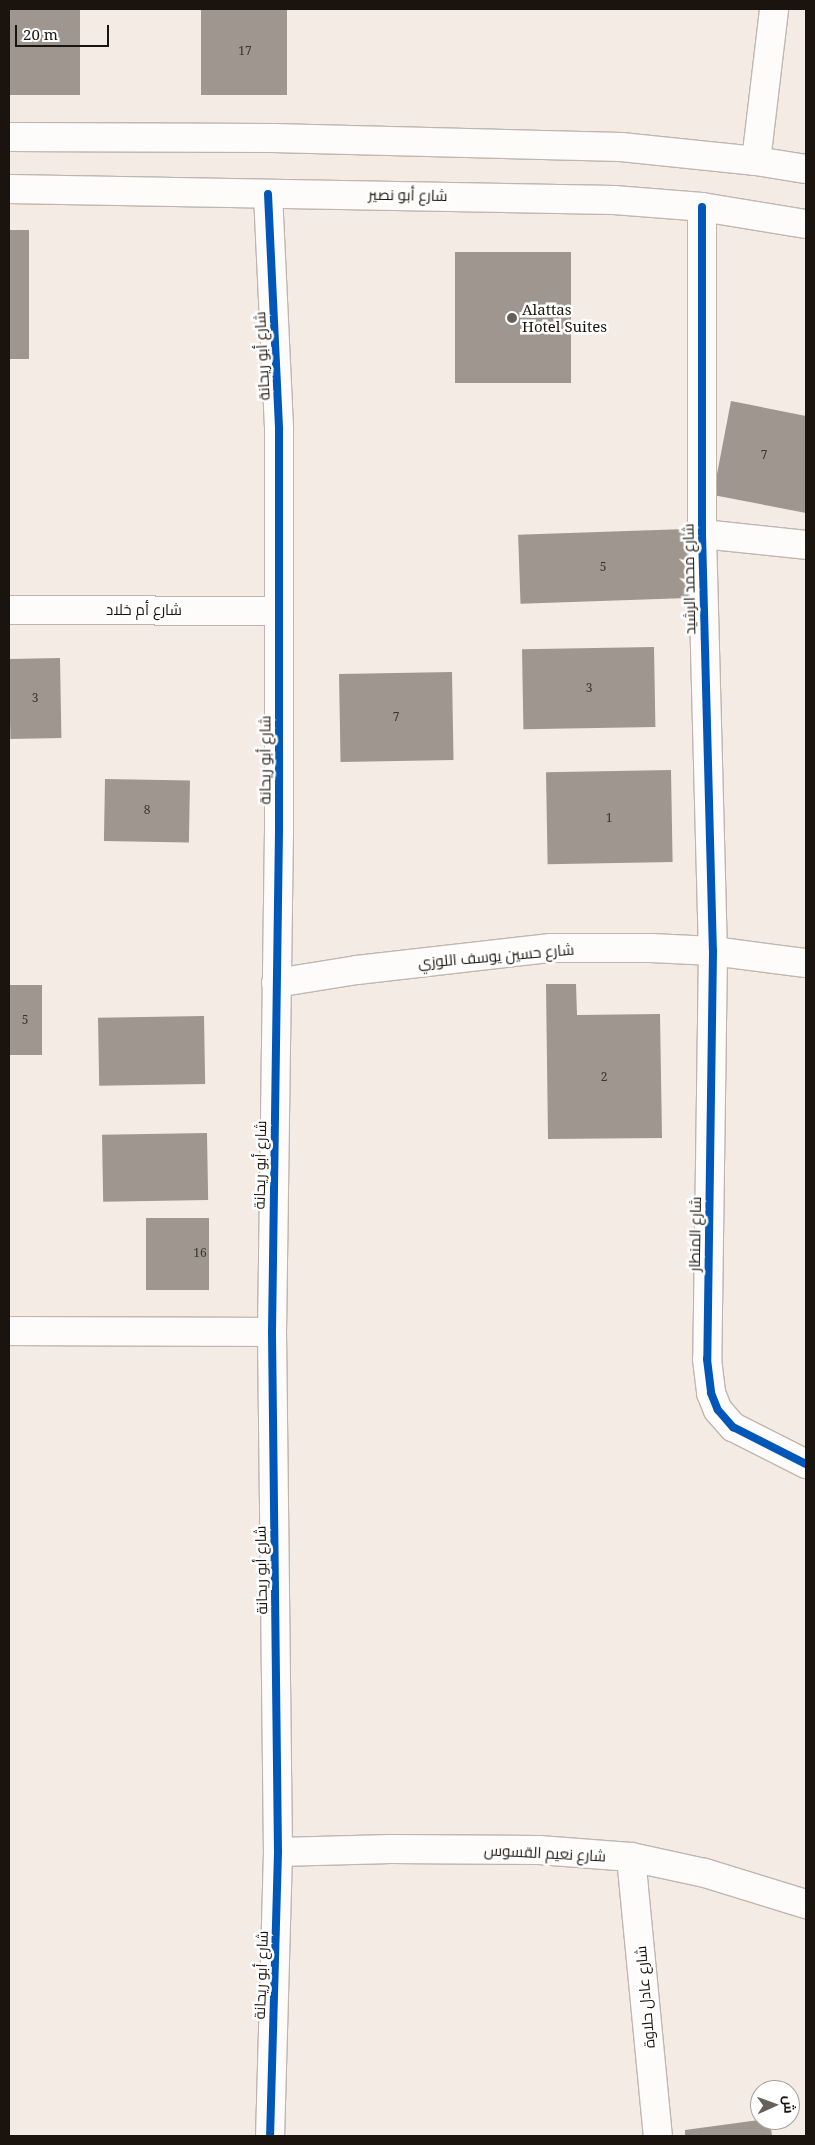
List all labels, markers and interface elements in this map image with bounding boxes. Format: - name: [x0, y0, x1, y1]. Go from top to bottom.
- scale bar: [18, 15, 111, 47]
- text: 20 m: [23, 24, 58, 44]
- house number: 17: [238, 44, 252, 58]
- street label: شارع أبو نصير: [368, 185, 448, 205]
- place label: Alattas Hotel Suites: [522, 300, 607, 335]
- street label: شارع أبو ريحانة: [251, 311, 273, 401]
- marker: Alattas Hotel Suites: [506, 312, 518, 324]
- house number: 7: [761, 448, 767, 462]
- street label: شارع محمد الرشيد: [679, 523, 699, 635]
- house number: 5: [600, 560, 606, 574]
- street label: شارع أم خلاد: [106, 601, 182, 619]
- house number: 3: [586, 681, 592, 695]
- house number: 3: [32, 691, 38, 705]
- house number: 7: [393, 710, 399, 724]
- street label: شارع أبو ريحانة: [256, 716, 274, 804]
- house number: 8: [144, 803, 150, 817]
- house number: 1: [606, 811, 612, 825]
- street label: شارع حسين يوسف اللوزي: [417, 940, 575, 972]
- house number: 5: [22, 1013, 28, 1027]
- house number: 2: [601, 1070, 607, 1084]
- street label: شارع أبو ريحانة: [250, 1120, 270, 1210]
- street label: شارع المنطار: [685, 1196, 705, 1272]
- house number: 16: [193, 1246, 207, 1260]
- street label: شارع أبو ريحانة: [251, 1525, 271, 1615]
- street label: شارع نعيم القسوس: [484, 1841, 606, 1865]
- street label: شارع أبو ريحانة: [250, 1930, 272, 2020]
- street label: شارع عادل حلاوة: [632, 1945, 658, 2049]
- north arrow: [750, 2080, 800, 2130]
- text: ش: [780, 2095, 799, 2114]

